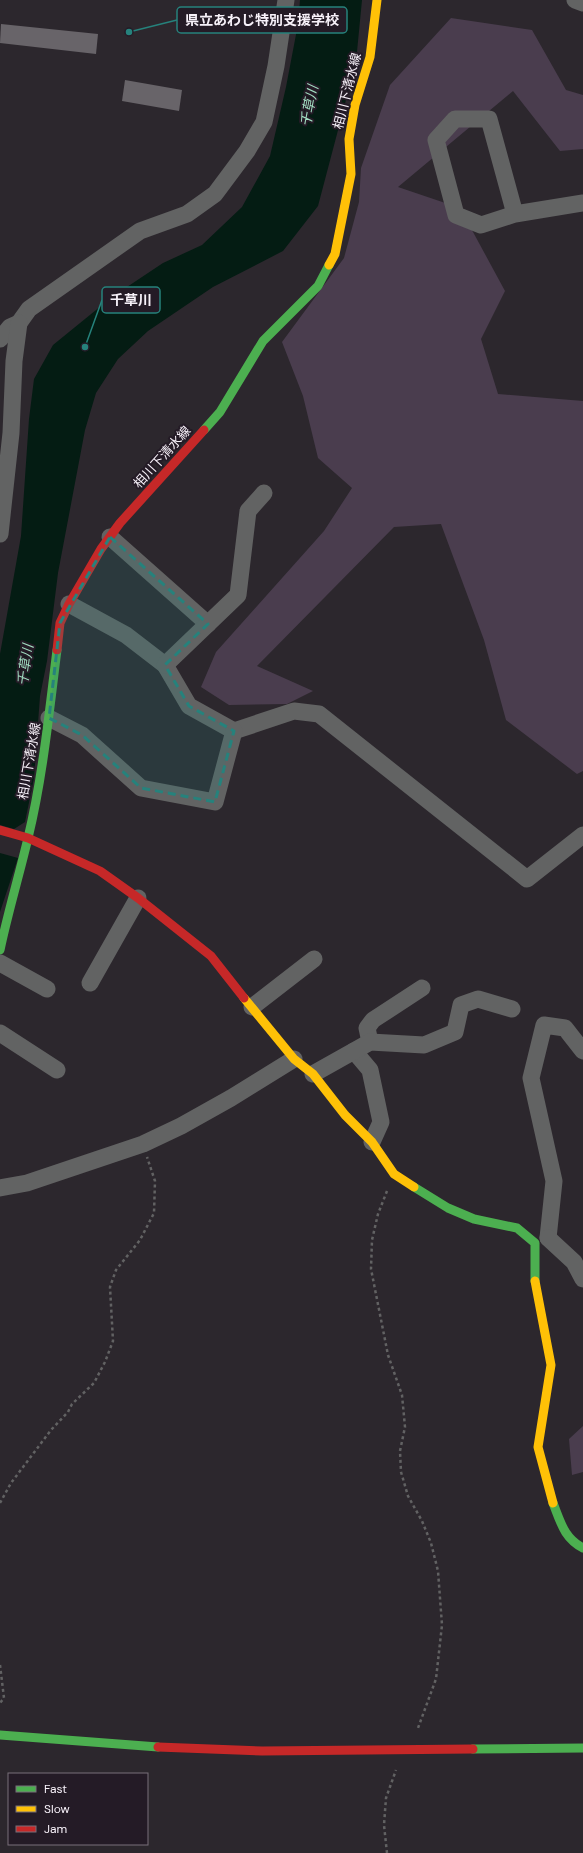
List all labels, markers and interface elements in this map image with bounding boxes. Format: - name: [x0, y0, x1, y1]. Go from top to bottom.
- callout: 県立あわじ特別支援学校: [177, 7, 347, 33]
- text: 県立あわじ特別支援学校: [185, 11, 339, 29]
- street label: 相川下清水線: [329, 51, 365, 131]
- water label: 千草川: [296, 82, 322, 128]
- callout: 千草川: [102, 287, 160, 313]
- text: 千草川: [110, 291, 152, 309]
- street label: 相川下清水線: [130, 422, 194, 492]
- water label: 千草川: [13, 641, 37, 687]
- street label: 相川下清水線: [14, 721, 44, 801]
- legend: [8, 1773, 148, 1845]
- text: Fast: [44, 1781, 67, 1797]
- text: Slow: [44, 1801, 70, 1817]
- text: Jam: [44, 1821, 67, 1837]

